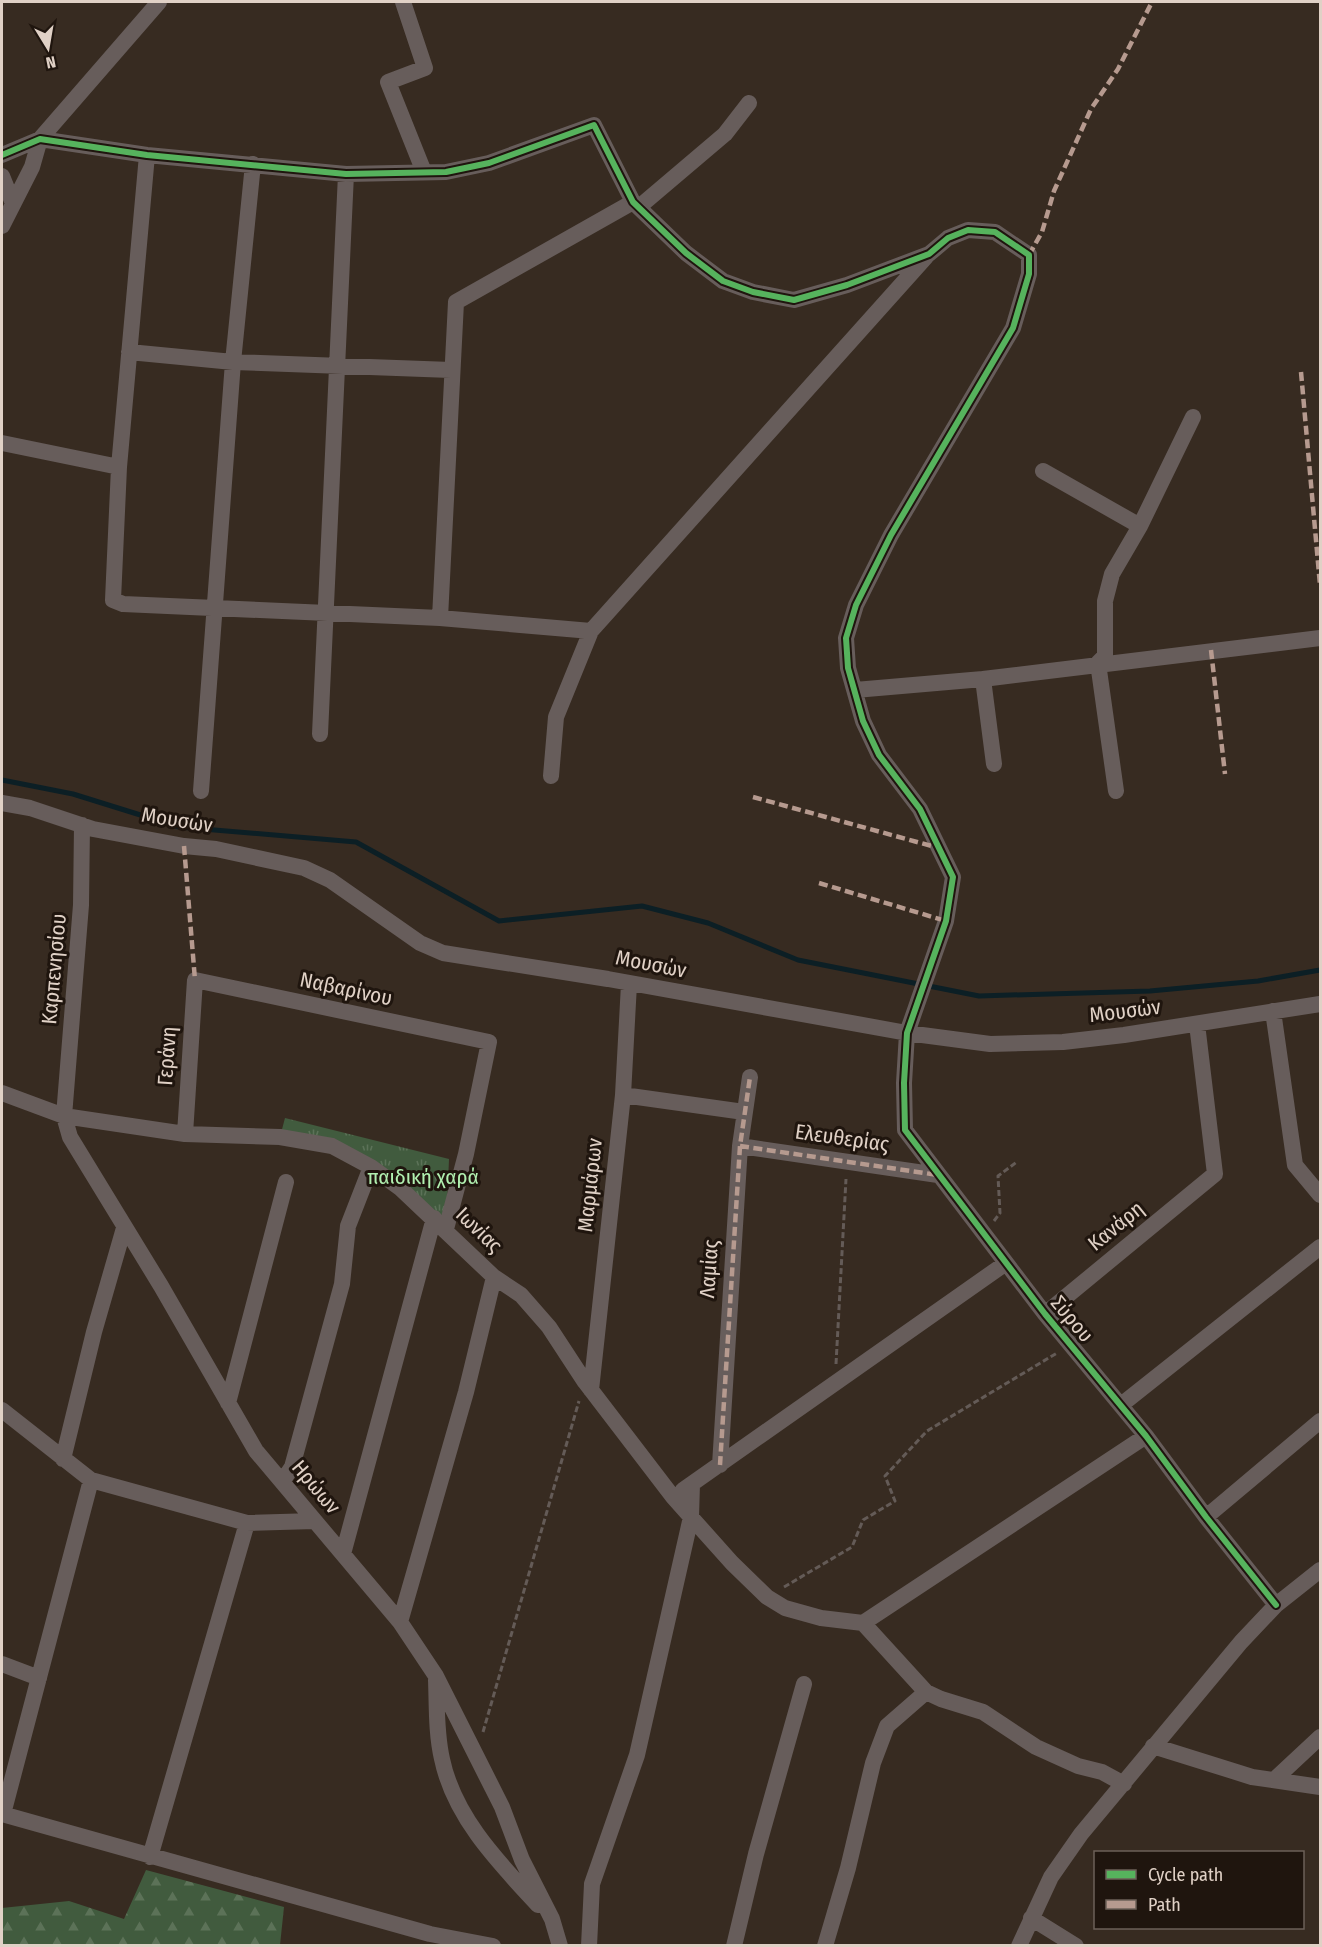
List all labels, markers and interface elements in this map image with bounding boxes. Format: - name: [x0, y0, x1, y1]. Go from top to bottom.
- north arrow: [18, 18, 78, 78]
- text: N: [44, 52, 57, 72]
- street label: Μουσών: [140, 802, 214, 838]
- street label: Καρπενησίου: [36, 912, 72, 1026]
- street label: Μουσών: [613, 944, 689, 984]
- street label: Ναβαρίνου: [297, 967, 395, 1011]
- street label: Μουσών: [1088, 994, 1162, 1028]
- street label: Γεράνη: [152, 1026, 182, 1086]
- street label: Ελευθερίας: [793, 1119, 891, 1157]
- street label: Μαρμάρων: [572, 1137, 608, 1233]
- park label: παιδική χαρά: [367, 1164, 479, 1190]
- street label: Κανάρη: [1083, 1196, 1149, 1256]
- street label: Ιωνίας: [450, 1202, 508, 1258]
- street label: Λαμίας: [694, 1239, 724, 1299]
- street label: Σύρου: [1045, 1290, 1099, 1348]
- street label: Ηρώων: [286, 1455, 346, 1519]
- legend: [1094, 1851, 1304, 1929]
- text: Cycle path: [1148, 1864, 1223, 1886]
- text: Path: [1148, 1894, 1181, 1916]

